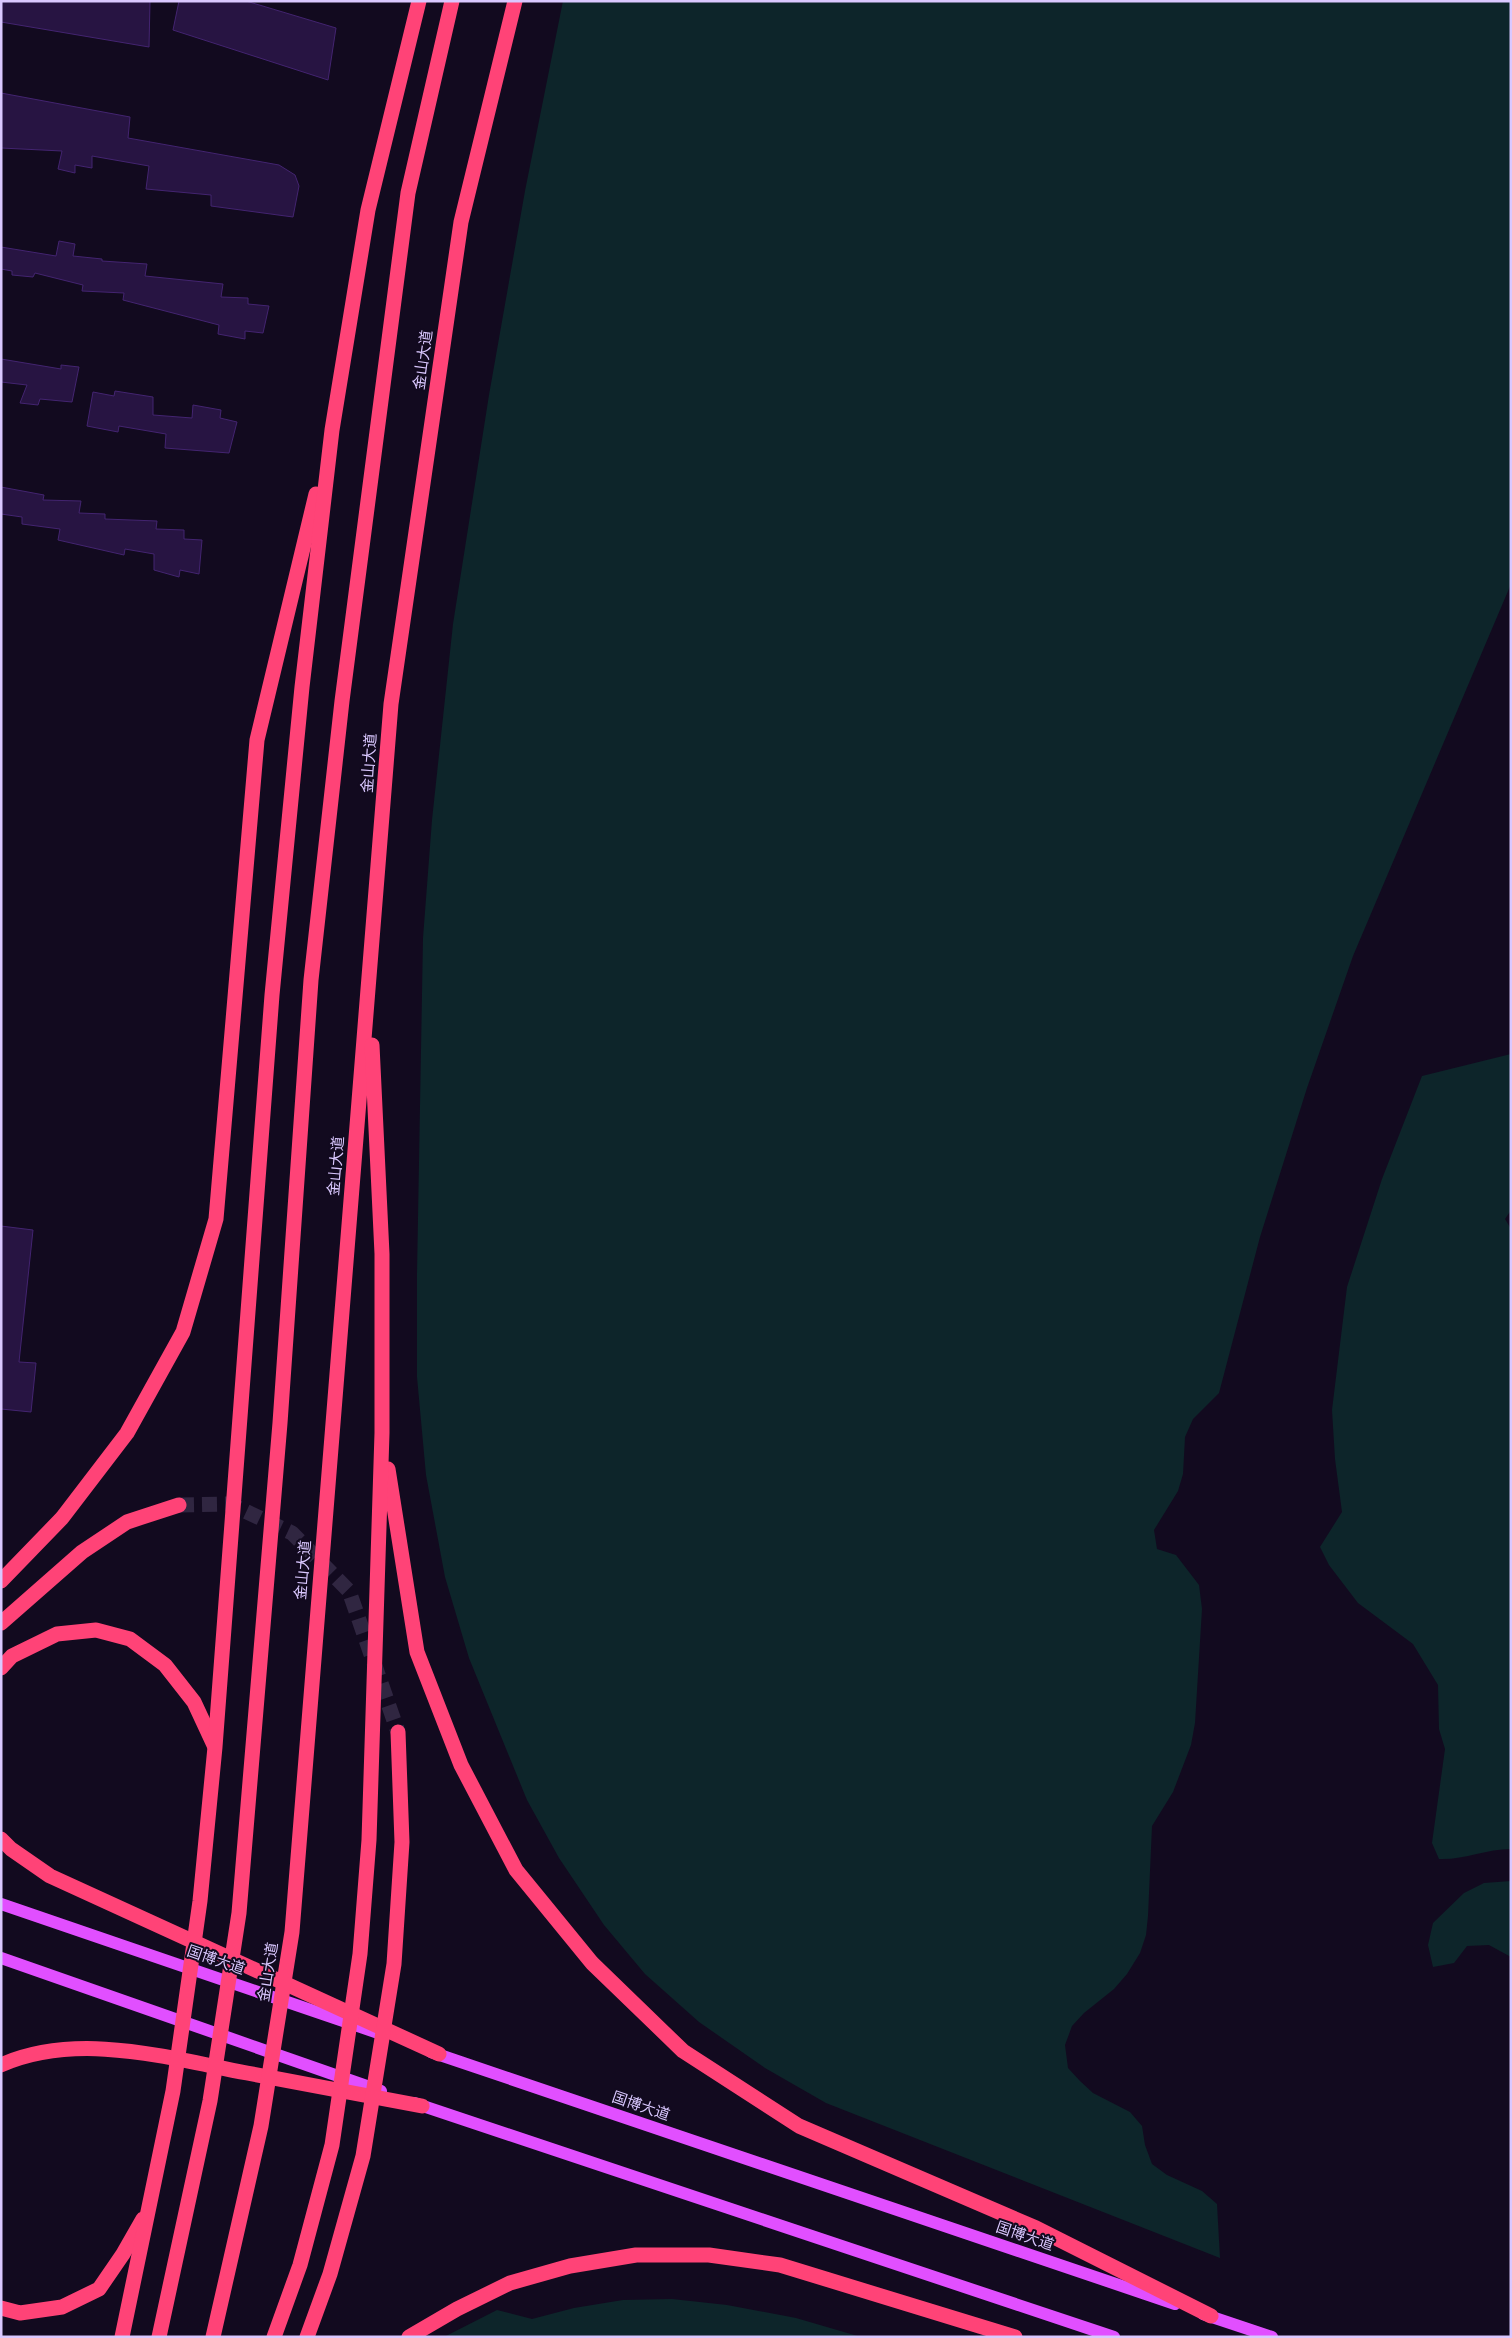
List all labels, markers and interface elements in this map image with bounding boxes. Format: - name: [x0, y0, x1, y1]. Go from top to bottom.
- street label: 金山大道: [409, 329, 435, 391]
- street label: 金山大道: [357, 732, 379, 793]
- street label: 金山大道: [323, 1135, 347, 1197]
- street label: 金山大道: [290, 1539, 314, 1601]
- street label: 国博大道: [185, 1941, 248, 1977]
- street label: 金山大道: [253, 1941, 281, 2003]
- street label: 国博大道: [610, 2087, 673, 2123]
- street label: 国博大道: [994, 2217, 1057, 2253]

